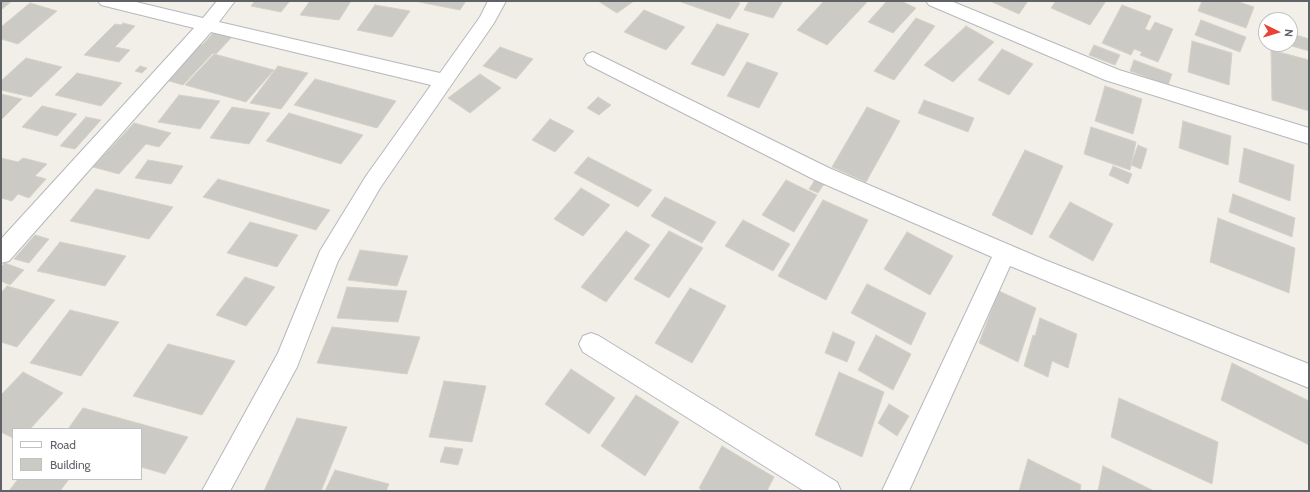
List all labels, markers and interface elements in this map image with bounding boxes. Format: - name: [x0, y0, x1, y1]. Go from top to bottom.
- north arrow: [1258, 12, 1298, 52]
- text: N: [1282, 28, 1296, 37]
- legend: [12, 428, 142, 480]
- text: Road: [50, 437, 76, 452]
- text: Building: [50, 457, 91, 472]

